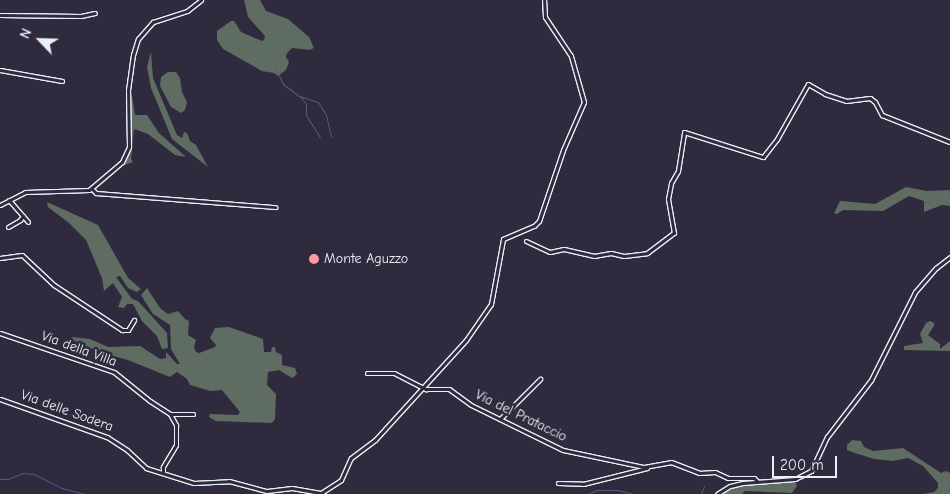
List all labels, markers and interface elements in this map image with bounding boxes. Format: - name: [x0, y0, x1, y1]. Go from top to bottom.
- north arrow: [15, 15, 65, 65]
- text: N: [16, 26, 35, 41]
- place label: Monte Aguzzo: [324, 251, 408, 267]
- marker: Monte Aguzzo: [308, 253, 320, 265]
- street label: Via della Villa: [39, 328, 119, 370]
- street label: Via delle Sodera: [19, 387, 115, 435]
- street label: Via del Prataccio: [472, 387, 570, 445]
- scale bar: [775, 446, 840, 478]
- text: 200 m: [780, 456, 824, 474]

